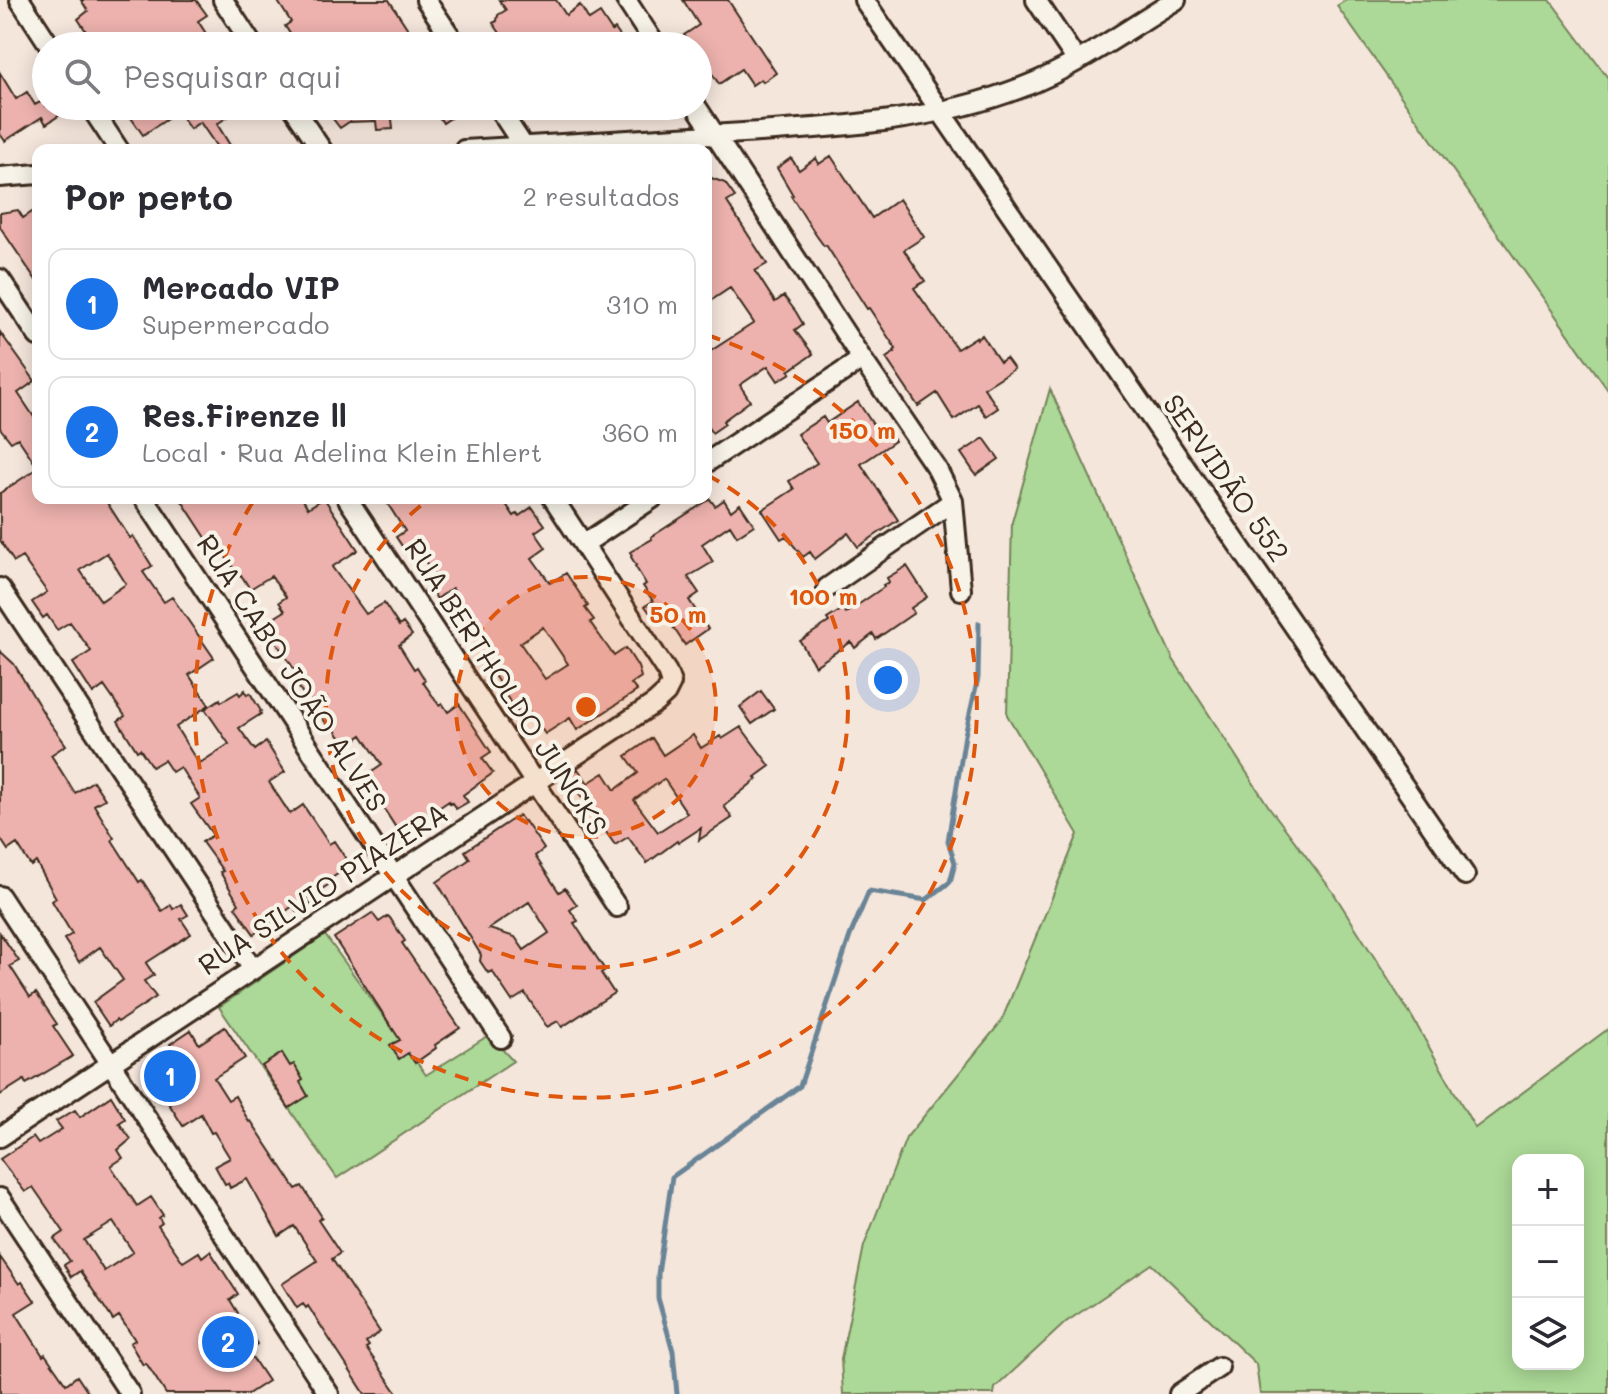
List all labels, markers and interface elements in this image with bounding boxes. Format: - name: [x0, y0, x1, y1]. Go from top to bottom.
- search box: [32, 32, 712, 120]
- icon: search: [60, 54, 104, 98]
- text: Pesquisar aqui: [124, 56, 342, 96]
- text: Por perto: [64, 174, 233, 219]
- text: 2 resultados: [522, 179, 680, 213]
- text: Mercado VIP: [142, 267, 340, 307]
- text: 1: [86, 287, 98, 321]
- text: 310 m: [606, 287, 678, 321]
- text: Supermercado: [142, 307, 329, 341]
- street label: SERVIDÃO 552: [1156, 387, 1298, 568]
- text: Res.Firenze ll: [142, 395, 347, 435]
- text: 150 m: [828, 414, 896, 445]
- text: 2: [85, 415, 99, 449]
- text: 360 m: [602, 415, 678, 449]
- text: Local · Rua Adelina Klein Ehlert: [142, 435, 542, 469]
- street label: RUA CABO JOÃO ALVES: [190, 527, 396, 818]
- street label: RUA BERTHOLDO JUNCKS: [397, 531, 616, 842]
- text: 100 m: [788, 580, 858, 611]
- text: 50 m: [649, 598, 707, 629]
- your location: [868, 660, 908, 700]
- centre of rings: [572, 693, 600, 721]
- street label: RUA SILVIO PIAZERA: [191, 794, 454, 982]
- pin: 1: [144, 1046, 196, 1106]
- map controls: [1512, 1154, 1584, 1370]
- button: +: [1512, 1154, 1584, 1226]
- button: −: [1512, 1226, 1584, 1298]
- button: layers: [1512, 1298, 1584, 1370]
- pin: 2: [202, 1312, 254, 1372]

